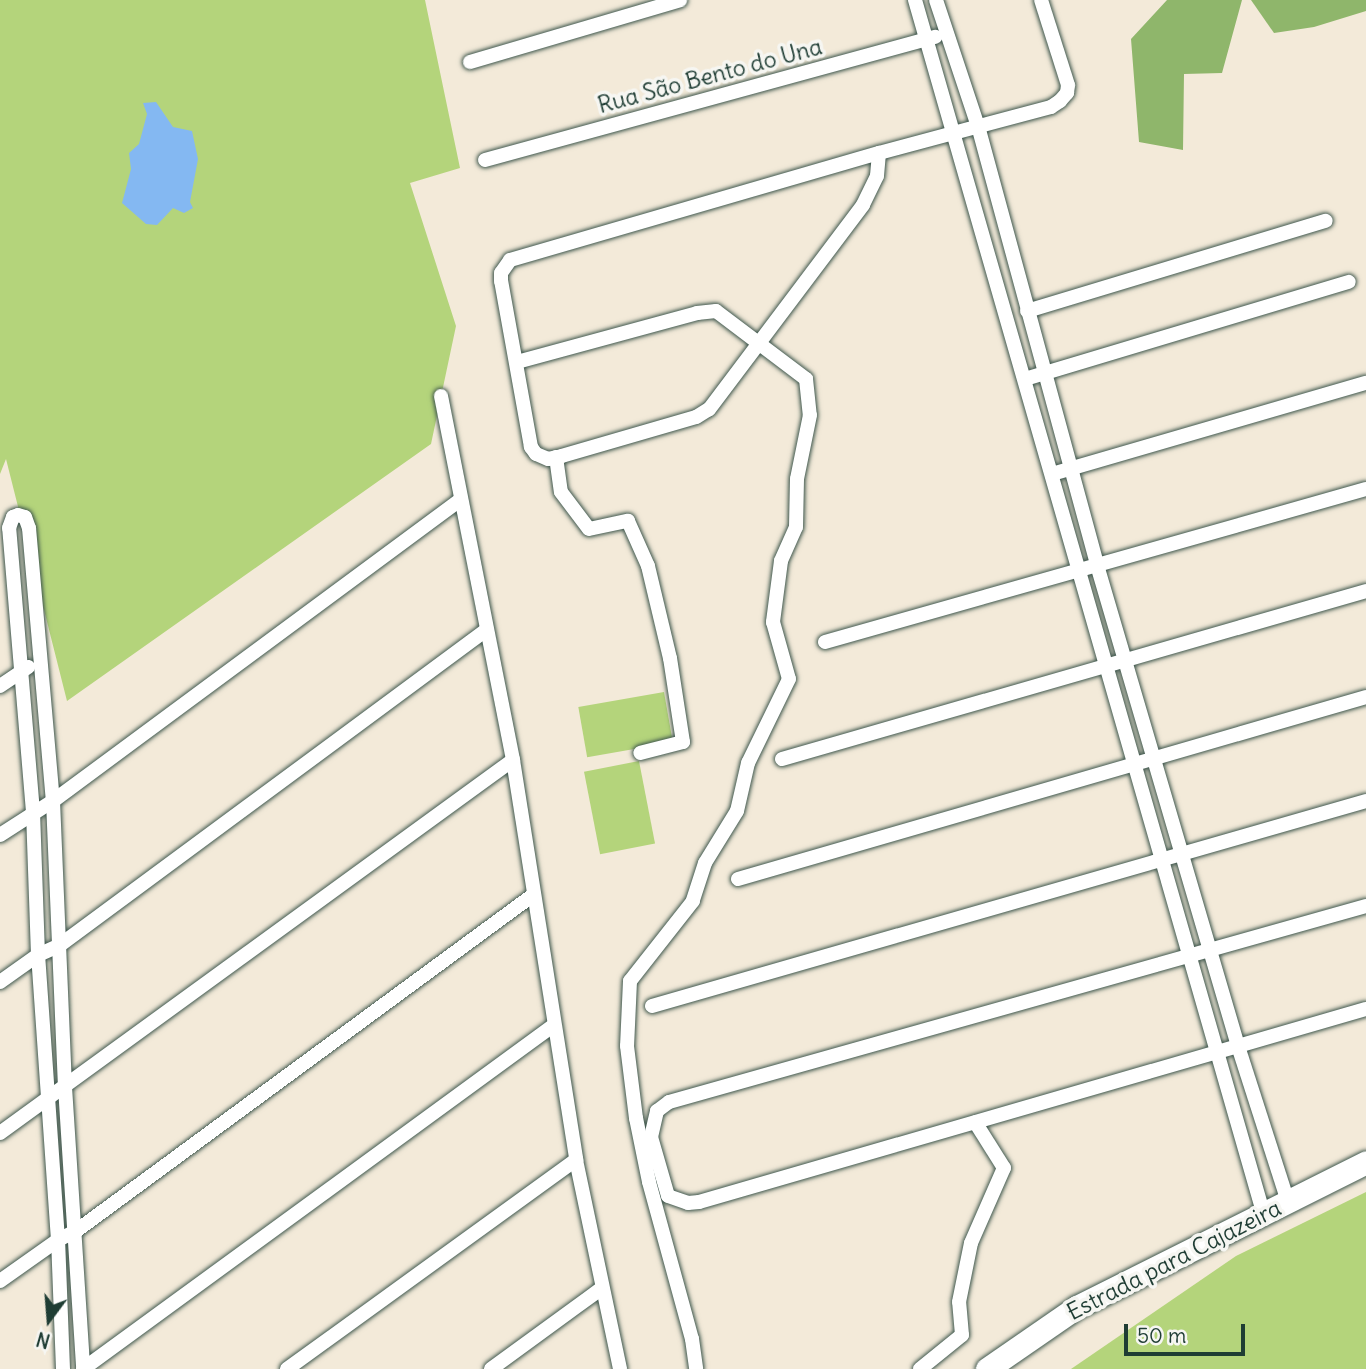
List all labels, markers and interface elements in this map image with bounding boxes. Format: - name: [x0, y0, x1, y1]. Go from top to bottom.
- street label: Rua São Bento do Una: [595, 33, 825, 119]
- street label: Estrada para Cajazeira: [1062, 1194, 1286, 1326]
- north arrow: [14, 1285, 84, 1355]
- scale bar: [1128, 1310, 1249, 1354]
- text: 50 m: [1137, 1322, 1186, 1349]
- text: N: [34, 1327, 53, 1354]

